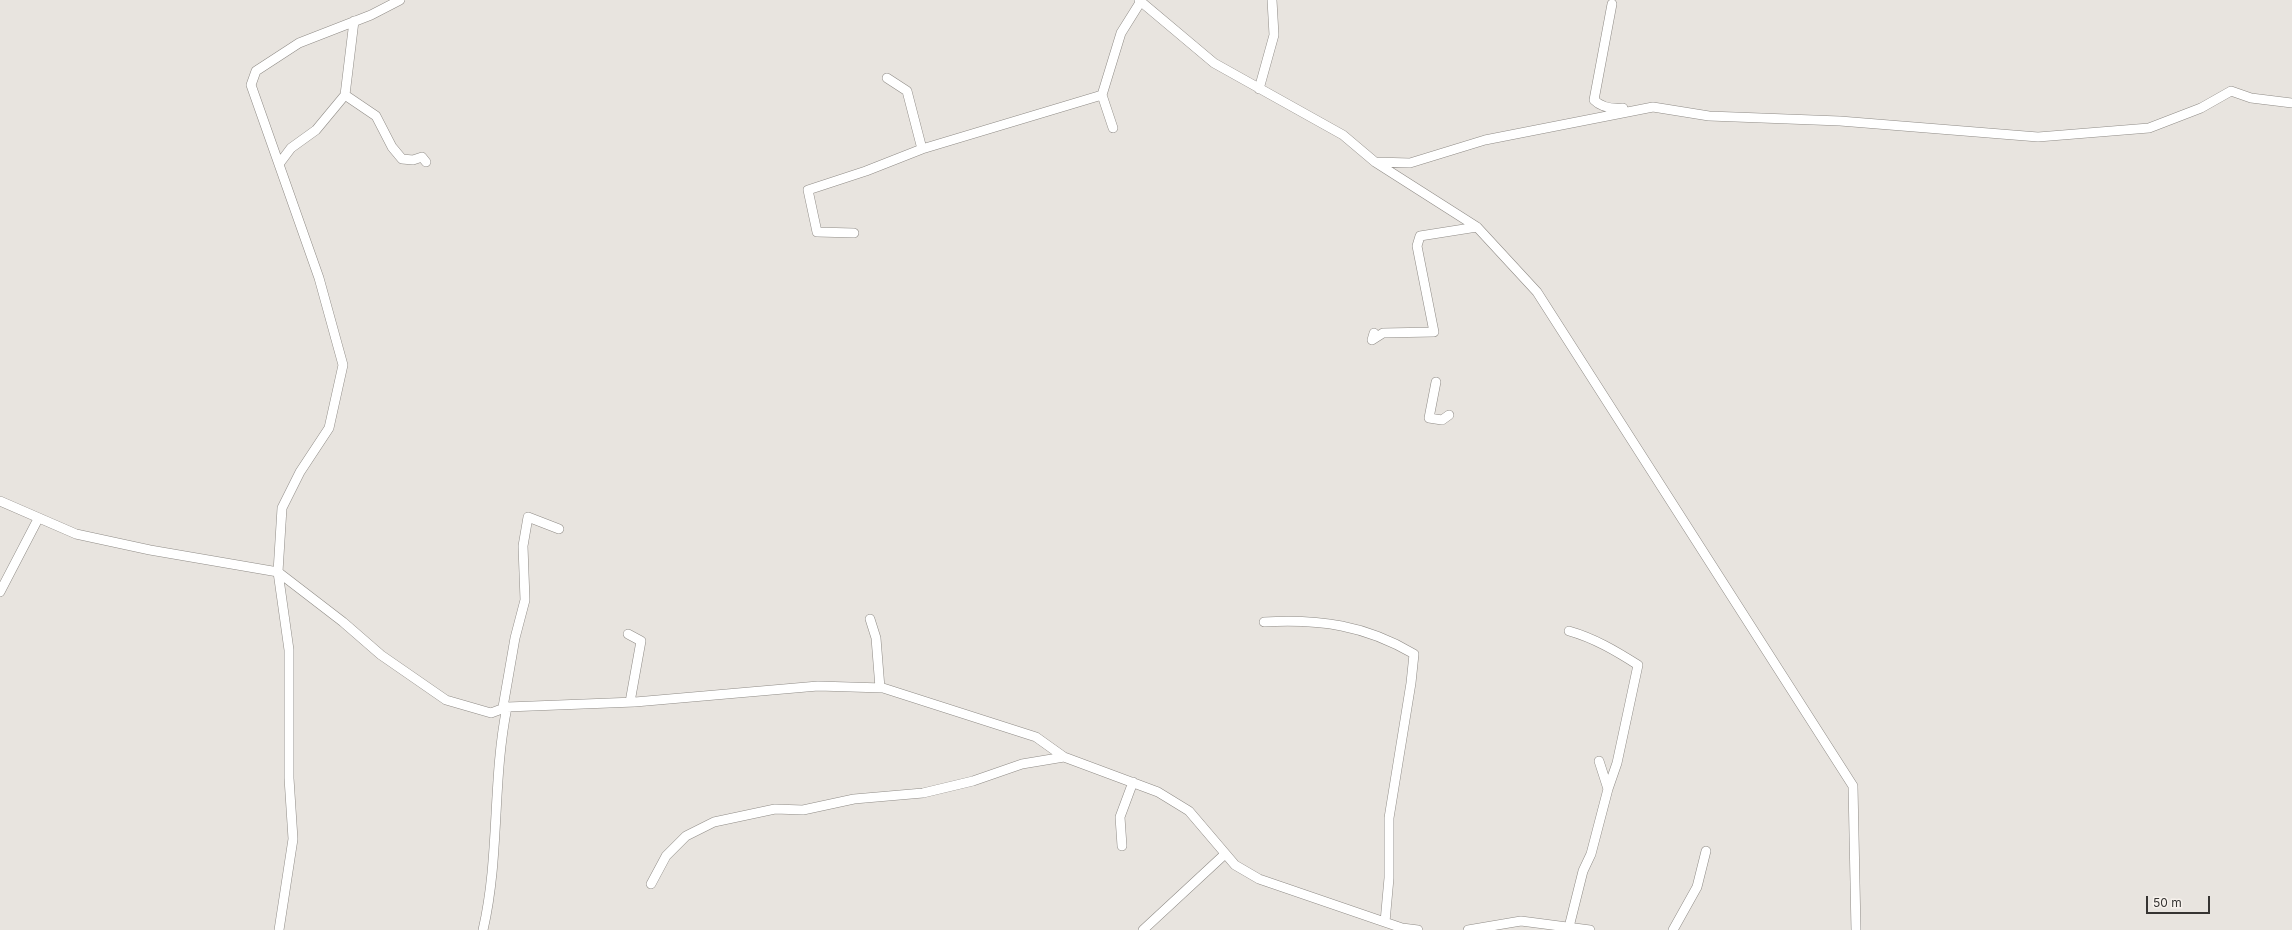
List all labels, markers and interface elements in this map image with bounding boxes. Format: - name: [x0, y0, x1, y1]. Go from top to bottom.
- scale bar: [2148, 888, 2212, 914]
- text: 50 m: [2153, 895, 2182, 910]

